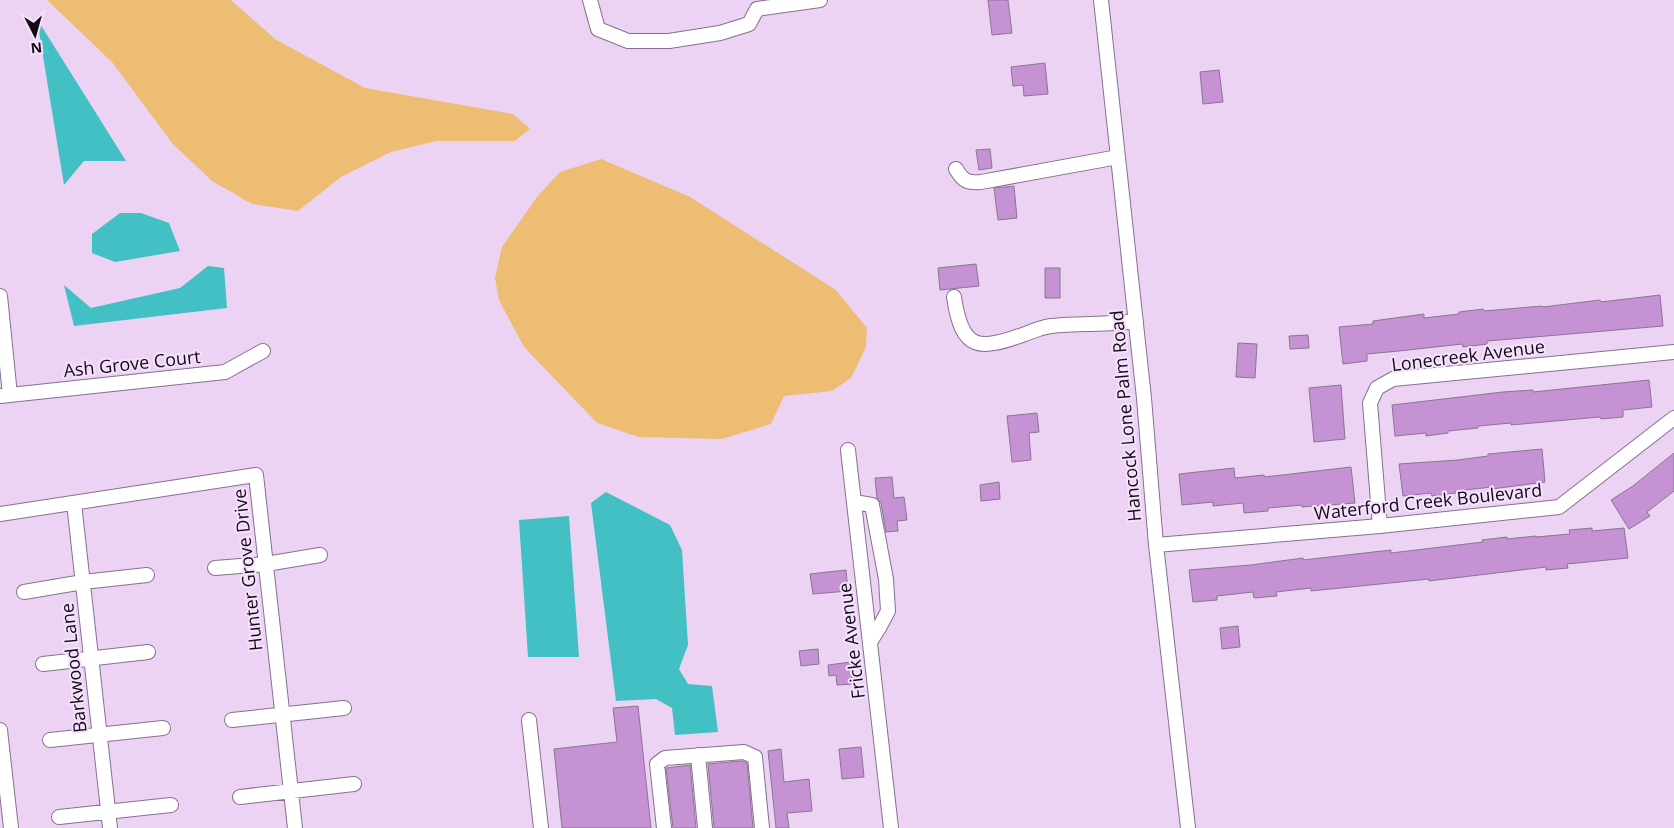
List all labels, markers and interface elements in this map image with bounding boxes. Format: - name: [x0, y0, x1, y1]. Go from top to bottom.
- north arrow: [10, 10, 60, 60]
- text: N: [30, 38, 43, 58]
- street label: Hancock Lone Palm Road: [1104, 309, 1146, 523]
- street label: Lonecreek Avenue: [1390, 334, 1546, 376]
- street label: Ash Grove Court: [62, 344, 202, 382]
- street label: Waterford Creek Boulevard: [1313, 477, 1543, 525]
- street label: Hunter Grove Drive: [227, 488, 267, 652]
- street label: Fricke Avenue: [832, 582, 870, 700]
- street label: Barkwood Lane: [54, 602, 92, 734]

